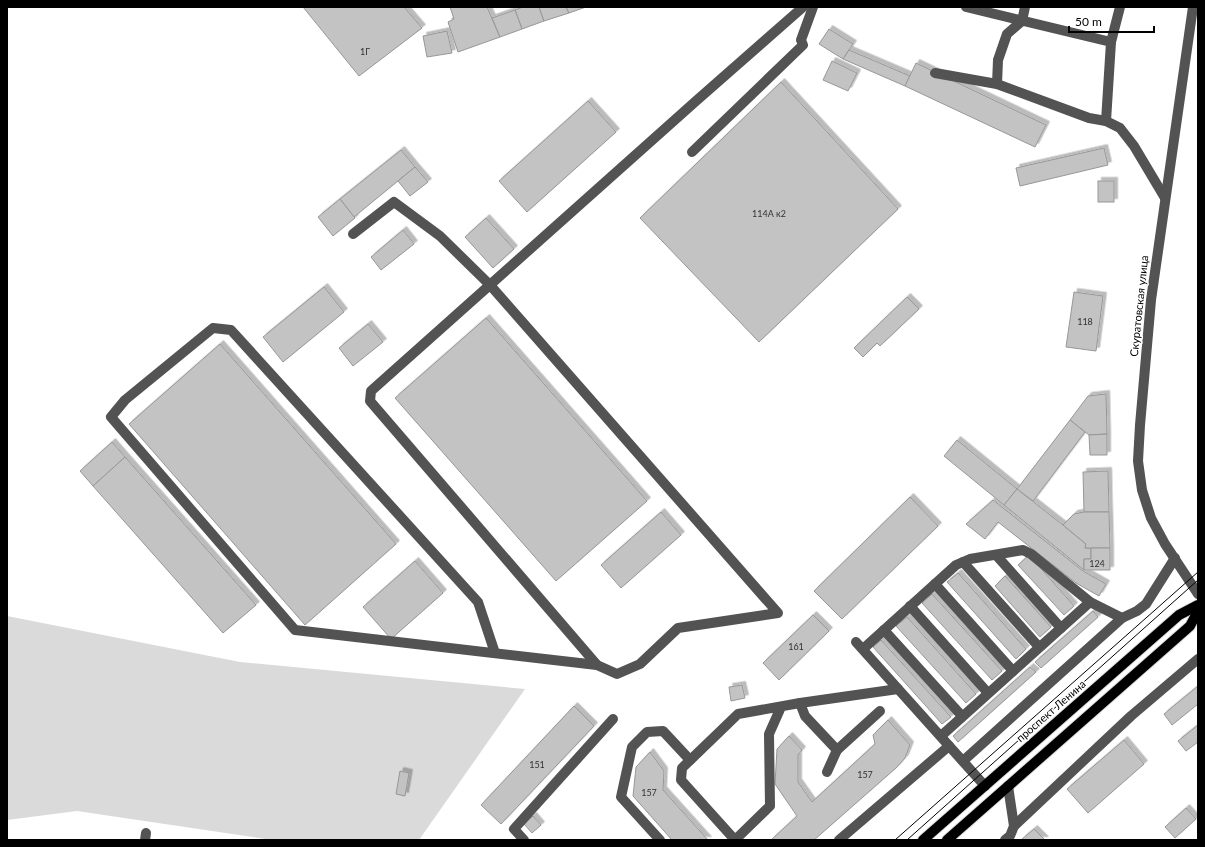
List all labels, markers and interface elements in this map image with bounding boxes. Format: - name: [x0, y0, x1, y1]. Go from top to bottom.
- scale bar: [1069, 8, 1154, 34]
- text: 50 m: [1075, 14, 1102, 29]
- house number: 1Г: [360, 46, 370, 57]
- house number: 114А к2: [752, 208, 786, 219]
- street label: Скуратовская улица: [1127, 255, 1150, 357]
- house number: 118: [1077, 316, 1093, 327]
- house number: 124: [1089, 558, 1105, 569]
- house number: 161: [788, 641, 804, 652]
- street label: проспект Ленина: [1013, 677, 1088, 744]
- house number: 151: [529, 759, 545, 770]
- house number: 157: [857, 769, 873, 780]
- house number: 157: [641, 787, 657, 798]

